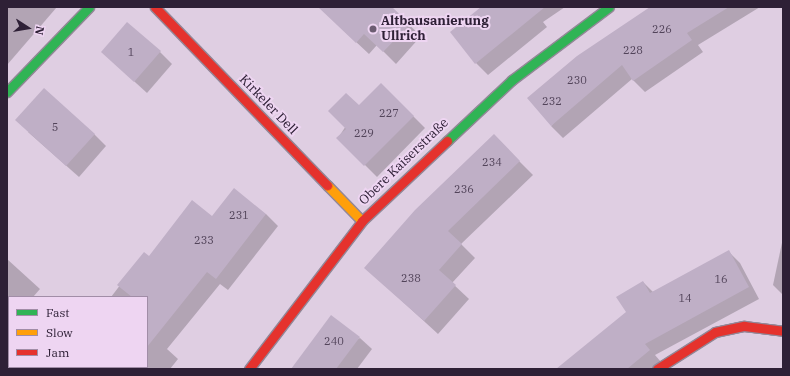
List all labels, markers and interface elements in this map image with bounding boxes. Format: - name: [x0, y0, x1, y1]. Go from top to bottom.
- north arrow: [8, 8, 48, 48]
- place label: Altbausanierung Ullrich: [381, 14, 489, 45]
- house number: 226: [652, 22, 672, 36]
- marker: Altbausanierung Ullrich: [368, 24, 378, 34]
- text: N: [32, 25, 47, 36]
- house number: 228: [623, 43, 643, 57]
- house number: 1: [128, 45, 134, 59]
- street label: Kirkeler Dell: [236, 72, 300, 138]
- house number: 230: [567, 73, 587, 87]
- house number: 232: [542, 94, 562, 108]
- house number: 227: [379, 106, 399, 120]
- street label: Obere Kaiserstraße: [356, 115, 452, 209]
- house number: 5: [52, 120, 58, 134]
- house number: 229: [354, 126, 374, 140]
- house number: 234: [482, 155, 502, 169]
- house number: 236: [454, 182, 474, 196]
- house number: 231: [229, 208, 249, 222]
- house number: 233: [194, 233, 214, 247]
- house number: 238: [401, 271, 421, 285]
- house number: 16: [714, 272, 728, 286]
- house number: 14: [678, 291, 692, 305]
- legend: [8, 296, 148, 368]
- text: Fast: [46, 305, 70, 320]
- text: Slow: [46, 325, 73, 340]
- house number: 240: [324, 334, 344, 348]
- text: Jam: [46, 345, 69, 360]

